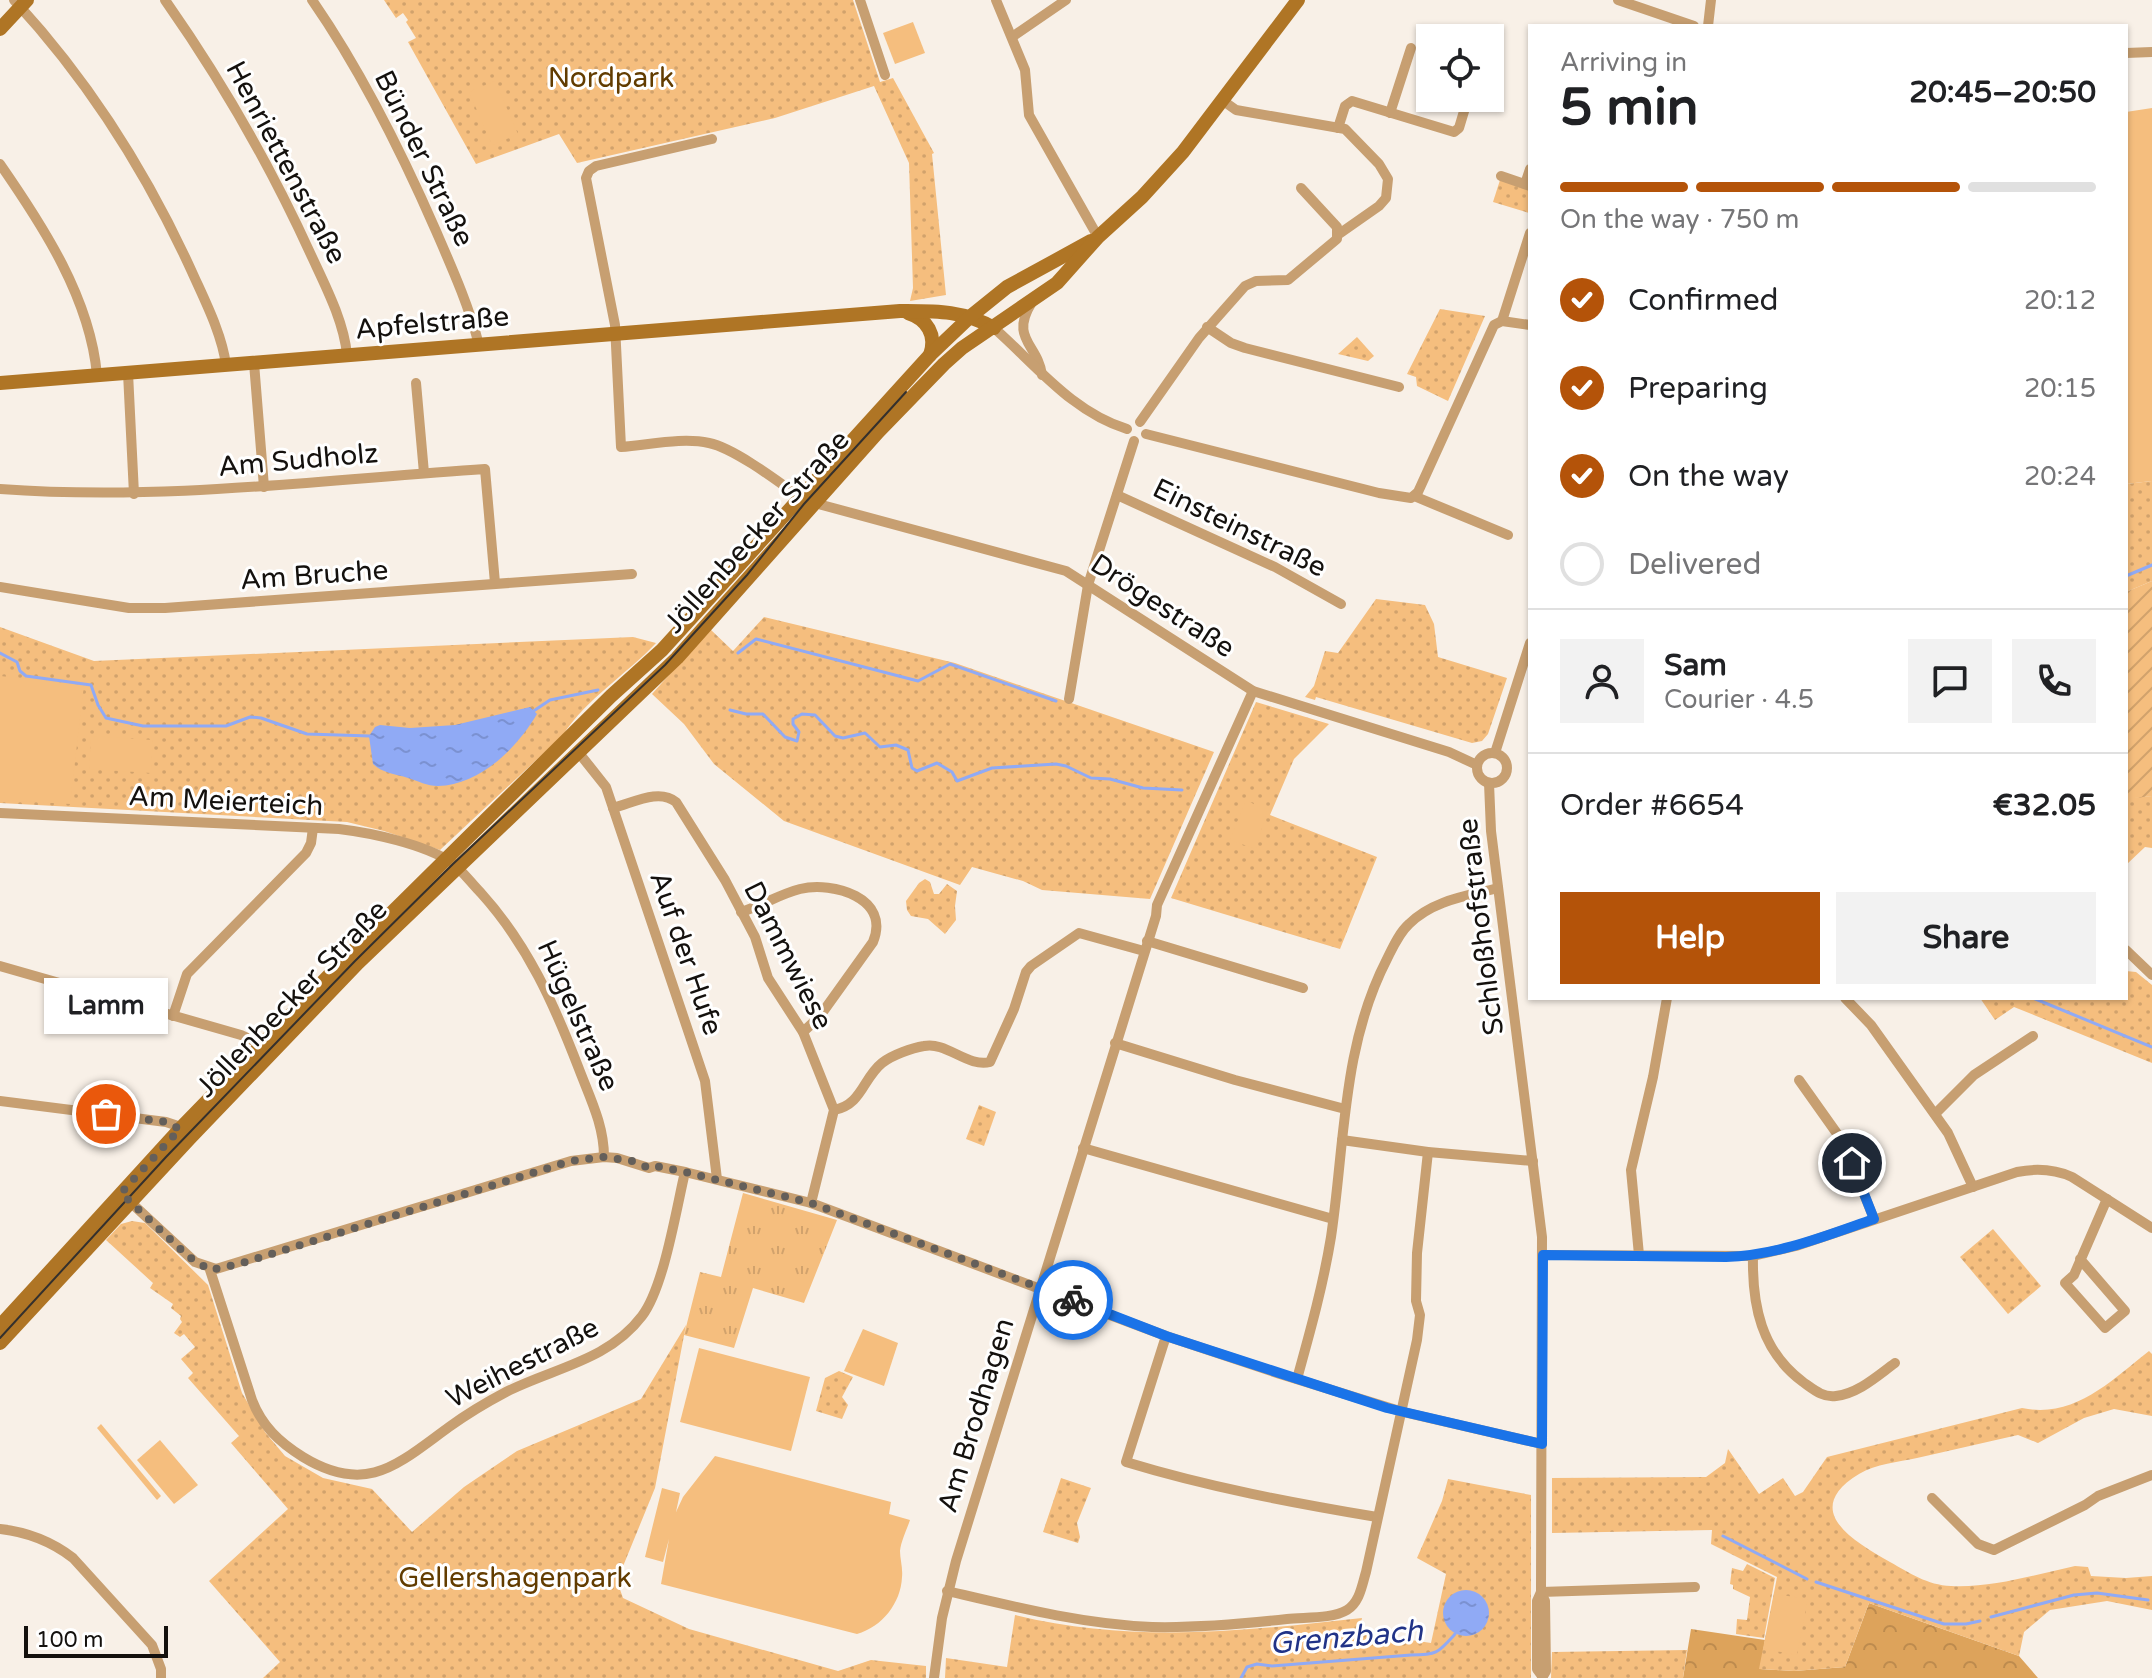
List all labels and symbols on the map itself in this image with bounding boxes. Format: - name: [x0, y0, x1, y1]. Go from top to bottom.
- street label: Henriettenstraße: [218, 55, 354, 270]
- park label: Nordpark: [548, 61, 674, 95]
- street label: Bünder Straße: [367, 65, 481, 252]
- street label: Apfelstraße: [354, 299, 510, 347]
- street label: Jöllenbecker Straße: [657, 423, 857, 640]
- street label: Am Sudholz: [217, 436, 379, 484]
- street label: Einsteinstraße: [1147, 471, 1332, 585]
- street label: Drögestraße: [1084, 547, 1241, 665]
- street label: Am Bruche: [239, 553, 389, 597]
- street label: Am Meierteich: [128, 779, 324, 823]
- street label: Schloßhofstraße: [1451, 817, 1511, 1037]
- street label: Auf der Hufe: [642, 867, 730, 1040]
- street label: Dammwiese: [736, 876, 840, 1035]
- street label: Jöllenbecker Straße: [189, 893, 395, 1104]
- street label: Hügelstraße: [530, 935, 626, 1096]
- callout: Lamm: [44, 978, 168, 1034]
- pin: [72, 1080, 140, 1148]
- pin: [1818, 1129, 1886, 1197]
- courier: [1033, 1260, 1113, 1340]
- street label: Weihestraße: [441, 1310, 604, 1416]
- street label: Am Brodhagen: [930, 1314, 1022, 1516]
- park label: Gellershagenpark: [398, 1561, 632, 1595]
- water label: Grenzbach: [1268, 1612, 1425, 1663]
- scale bar: [24, 1622, 168, 1658]

